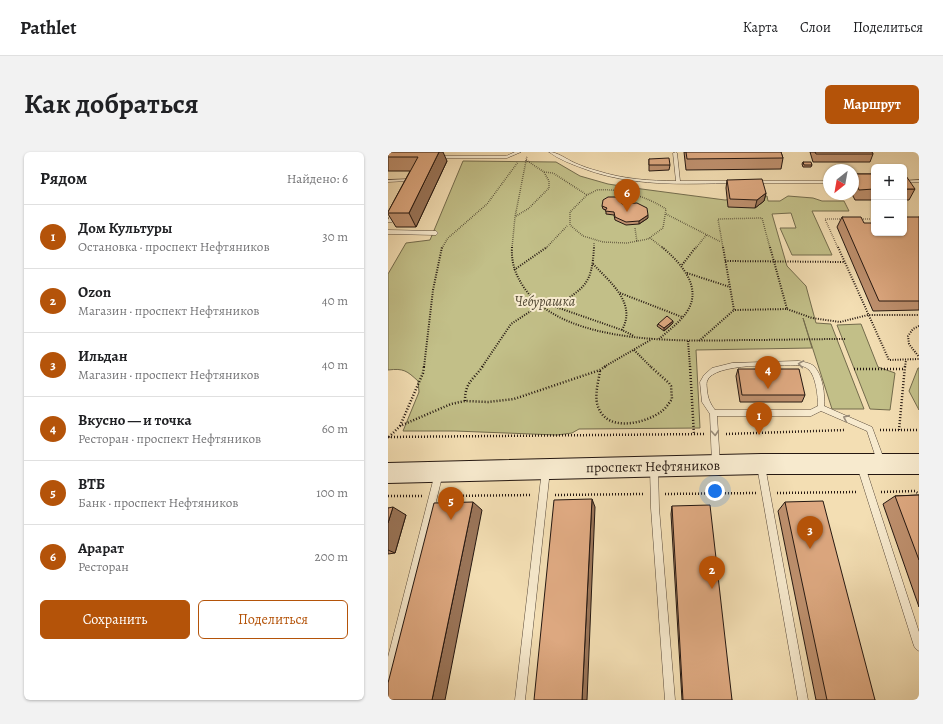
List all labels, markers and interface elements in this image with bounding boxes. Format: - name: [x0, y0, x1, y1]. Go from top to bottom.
- text: Pathlet: [20, 15, 76, 41]
- text: Карта: [743, 18, 778, 37]
- text: Слои: [800, 18, 831, 37]
- text: Поделиться: [853, 18, 923, 37]
- text: Как добраться: [24, 85, 199, 123]
- button: Маршрут: [825, 85, 919, 124]
- north arrow: [823, 164, 859, 200]
- map controls: [871, 164, 907, 236]
- button: +: [871, 164, 907, 200]
- text: Рядом: [40, 167, 87, 190]
- text: Найдено: 6: [287, 170, 348, 187]
- pin: 6: [614, 179, 640, 212]
- button: −: [871, 200, 907, 236]
- text: Дом Культуры: [78, 218, 172, 238]
- text: 1: [51, 228, 55, 245]
- text: 30 m: [322, 228, 348, 245]
- text: Остановка · проспект Нефтяников: [78, 238, 270, 255]
- text: Ozon: [78, 282, 111, 302]
- text: 2: [50, 292, 56, 309]
- text: 40 m: [322, 292, 348, 309]
- park label: Чебурашка: [515, 292, 576, 311]
- text: Магазин · проспект Нефтяников: [78, 302, 259, 319]
- text: Ильдан: [78, 346, 128, 366]
- text: 3: [50, 356, 56, 373]
- text: 40 m: [322, 356, 348, 373]
- pin: 4: [755, 356, 781, 389]
- one-way arrow: [798, 360, 804, 369]
- text: Магазин · проспект Нефтяников: [78, 366, 259, 383]
- pin: 1: [746, 402, 772, 435]
- text: Вкусно — и точка: [78, 410, 192, 430]
- one-way arrow: [842, 415, 849, 423]
- text: 4: [50, 420, 56, 437]
- text: 60 m: [322, 420, 348, 437]
- text: Ресторан · проспект Нефтяников: [78, 430, 261, 447]
- one-way arrow: [710, 430, 719, 436]
- street label: проспект Нефтяников: [586, 456, 721, 477]
- text: ВТБ: [78, 474, 105, 494]
- your location: [705, 481, 725, 501]
- text: 5: [50, 484, 56, 501]
- text: 100 m: [316, 484, 348, 501]
- pin: 5: [438, 487, 464, 520]
- text: Банк · проспект Нефтяников: [78, 494, 238, 511]
- pin: 3: [797, 516, 823, 549]
- text: Арарат: [78, 538, 124, 558]
- text: 6: [50, 548, 56, 565]
- text: 200 m: [315, 548, 348, 565]
- pin: 2: [699, 556, 725, 589]
- text: Ресторан: [78, 558, 129, 575]
- button: Сохранить: [40, 600, 190, 639]
- button: Поделиться: [198, 600, 348, 639]

